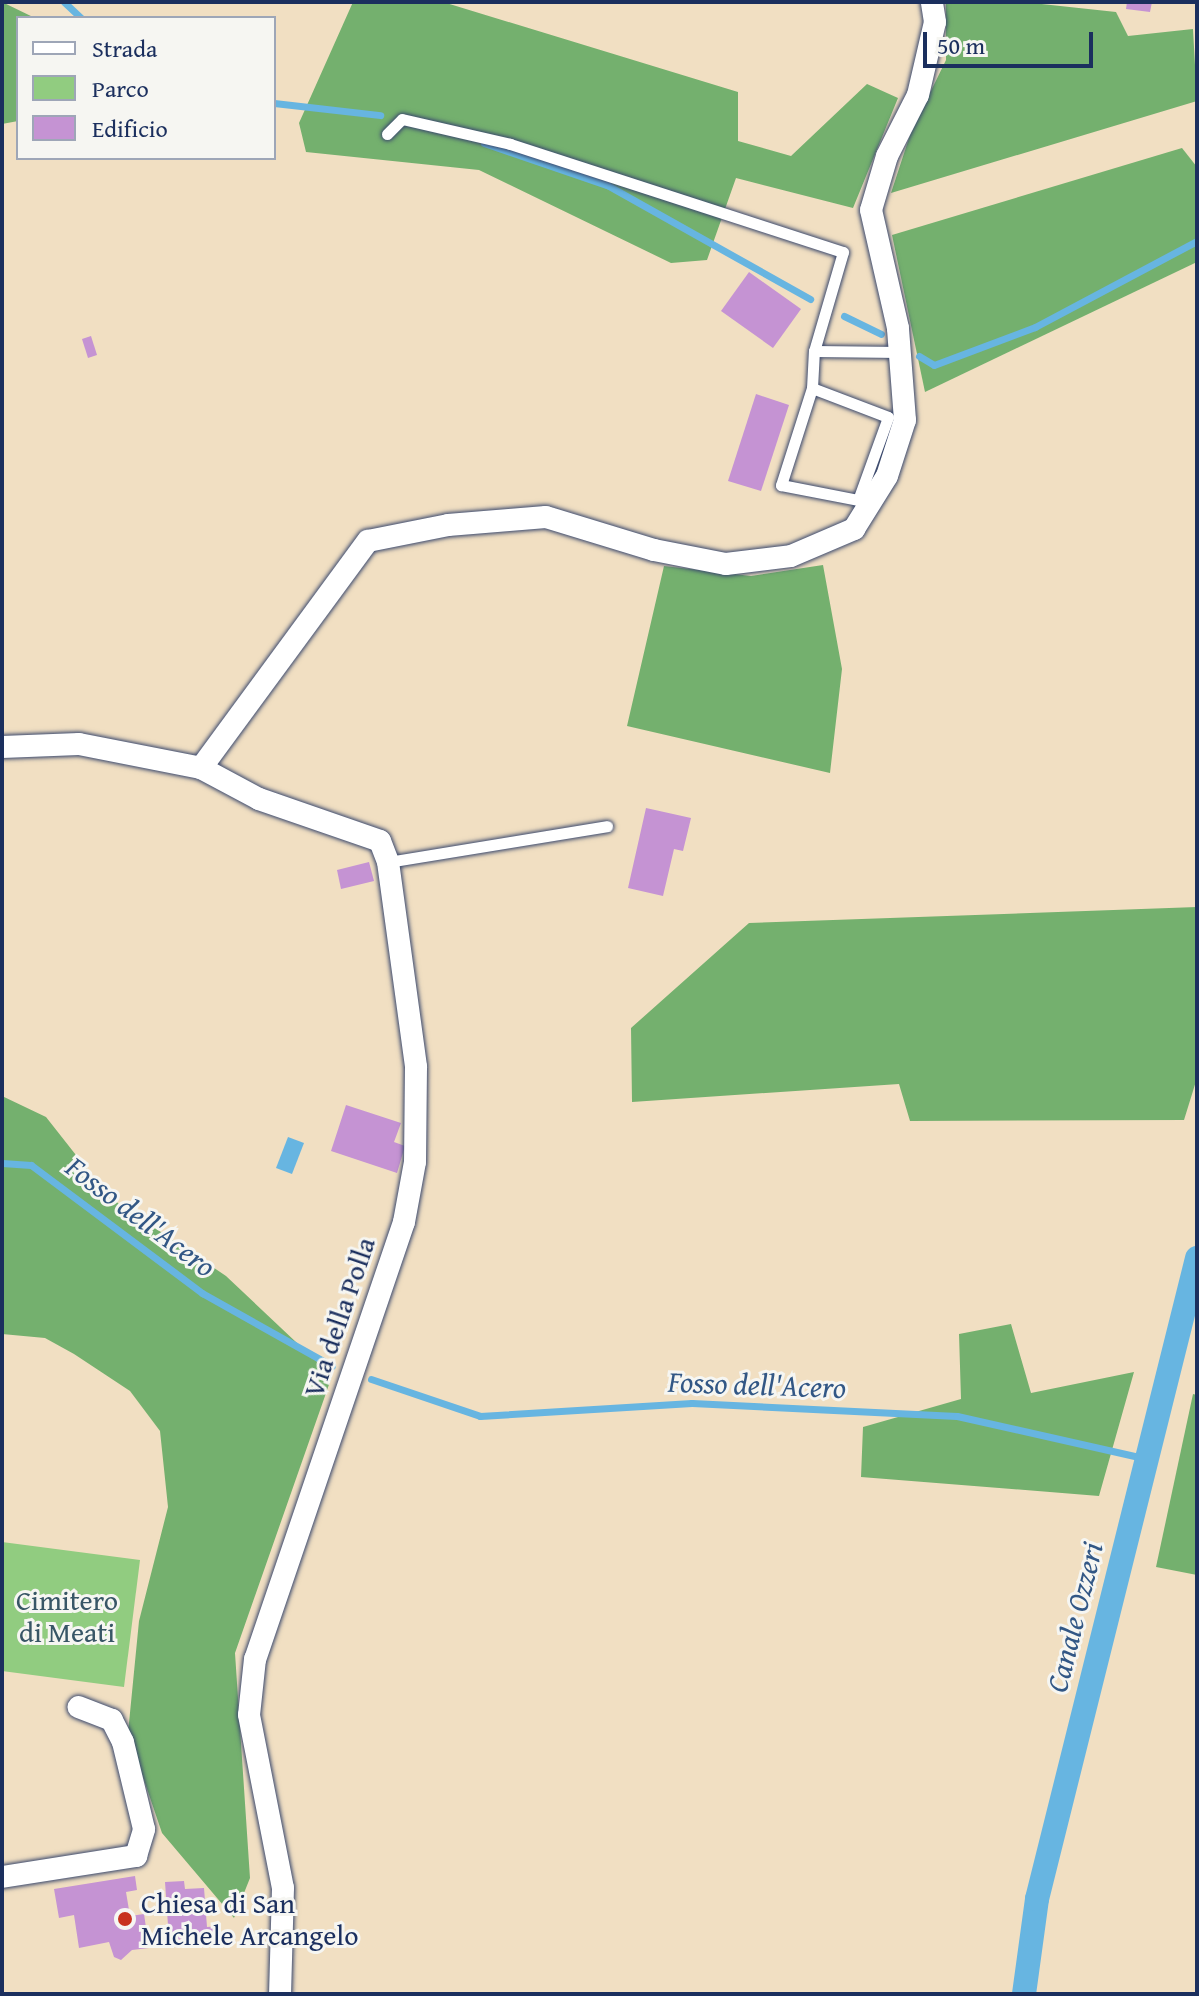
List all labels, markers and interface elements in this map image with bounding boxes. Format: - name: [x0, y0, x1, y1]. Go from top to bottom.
- legend: [16, 16, 276, 160]
- scale bar: [927, 16, 1097, 66]
- text: 50 m: [937, 28, 985, 63]
- text: Strada: [92, 31, 157, 66]
- text: Parco: [92, 71, 149, 106]
- text: Edificio: [92, 111, 168, 146]
- water label: Fosso dell'Acero: [59, 1148, 223, 1284]
- street label: Via della Polla: [296, 1233, 382, 1401]
- water label: Fosso dell'Acero: [667, 1363, 847, 1405]
- water label: Canale Ozzeri: [1038, 1538, 1110, 1696]
- park label: Cimitero di Meati: [16, 1583, 118, 1649]
- place label: Chiesa di San Michele Arcangelo: [141, 1886, 359, 1952]
- marker: Chiesa di San Michele Arcangelo: [116, 1910, 134, 1928]

